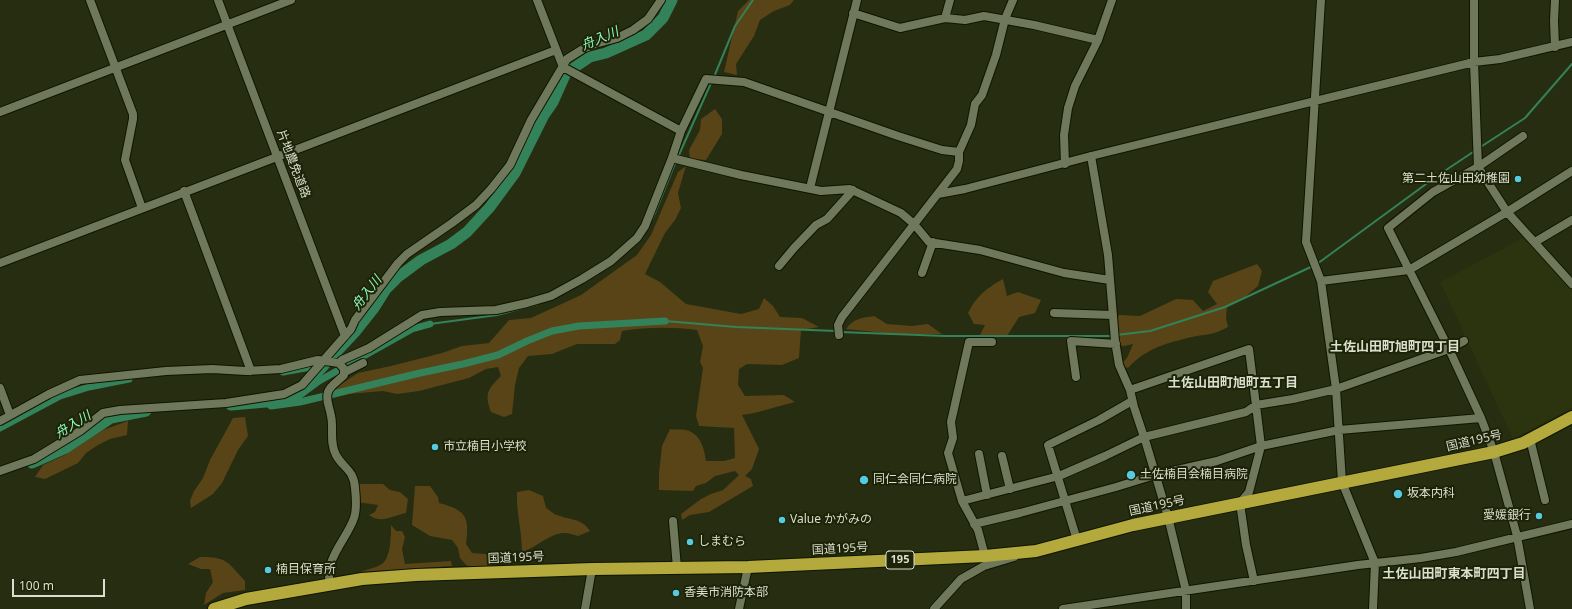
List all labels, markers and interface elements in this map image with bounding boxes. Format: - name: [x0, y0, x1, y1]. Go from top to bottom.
- water label: 舟入川: [579, 24, 621, 54]
- street label: 片地農免道路: [273, 128, 313, 200]
- place label: 第二土佐山田幼稚園: [1402, 172, 1510, 186]
- marker: 第二土佐山田幼稚園: [1513, 174, 1523, 184]
- water label: 舟入川: [349, 273, 385, 313]
- district label: 土佐山田町旭町四丁目: [1330, 339, 1460, 355]
- district label: 土佐山田町旭町五丁目: [1168, 375, 1298, 391]
- water label: 舟入川: [52, 408, 94, 442]
- street label: 国道195号: [1445, 428, 1503, 454]
- place label: 市立楠目小学校: [443, 440, 527, 454]
- marker: 市立楠目小学校: [430, 442, 440, 452]
- place label: 土佐楠目会楠目病院: [1140, 468, 1248, 482]
- marker: 土佐楠目会楠目病院: [1125, 469, 1137, 481]
- place label: 同仁会同仁病院: [873, 473, 957, 487]
- marker: 同仁会同仁病院: [858, 474, 870, 486]
- place label: 坂本内科: [1407, 487, 1455, 501]
- marker: 坂本内科: [1392, 488, 1404, 500]
- street label: 国道195号: [1128, 493, 1186, 519]
- place label: 愛媛銀行: [1483, 509, 1531, 523]
- marker: 愛媛銀行: [1534, 511, 1544, 521]
- place label: Value かがみの: [790, 513, 872, 527]
- marker: Value かがみの: [777, 515, 787, 525]
- place label: しまむら: [698, 535, 746, 549]
- marker: しまむら: [685, 537, 695, 547]
- street label: 国道195号: [811, 540, 869, 558]
- street label: 国道195号: [487, 550, 545, 566]
- road number: 195: [886, 551, 914, 569]
- place label: 楠目保育所: [276, 563, 336, 577]
- marker: 楠目保育所: [263, 565, 273, 575]
- district label: 土佐山田町東本町四丁目: [1383, 566, 1525, 582]
- scale bar: [14, 571, 107, 597]
- text: 100 m: [19, 577, 54, 594]
- place label: 香美市消防本部: [684, 586, 768, 600]
- marker: 香美市消防本部: [671, 588, 681, 598]

